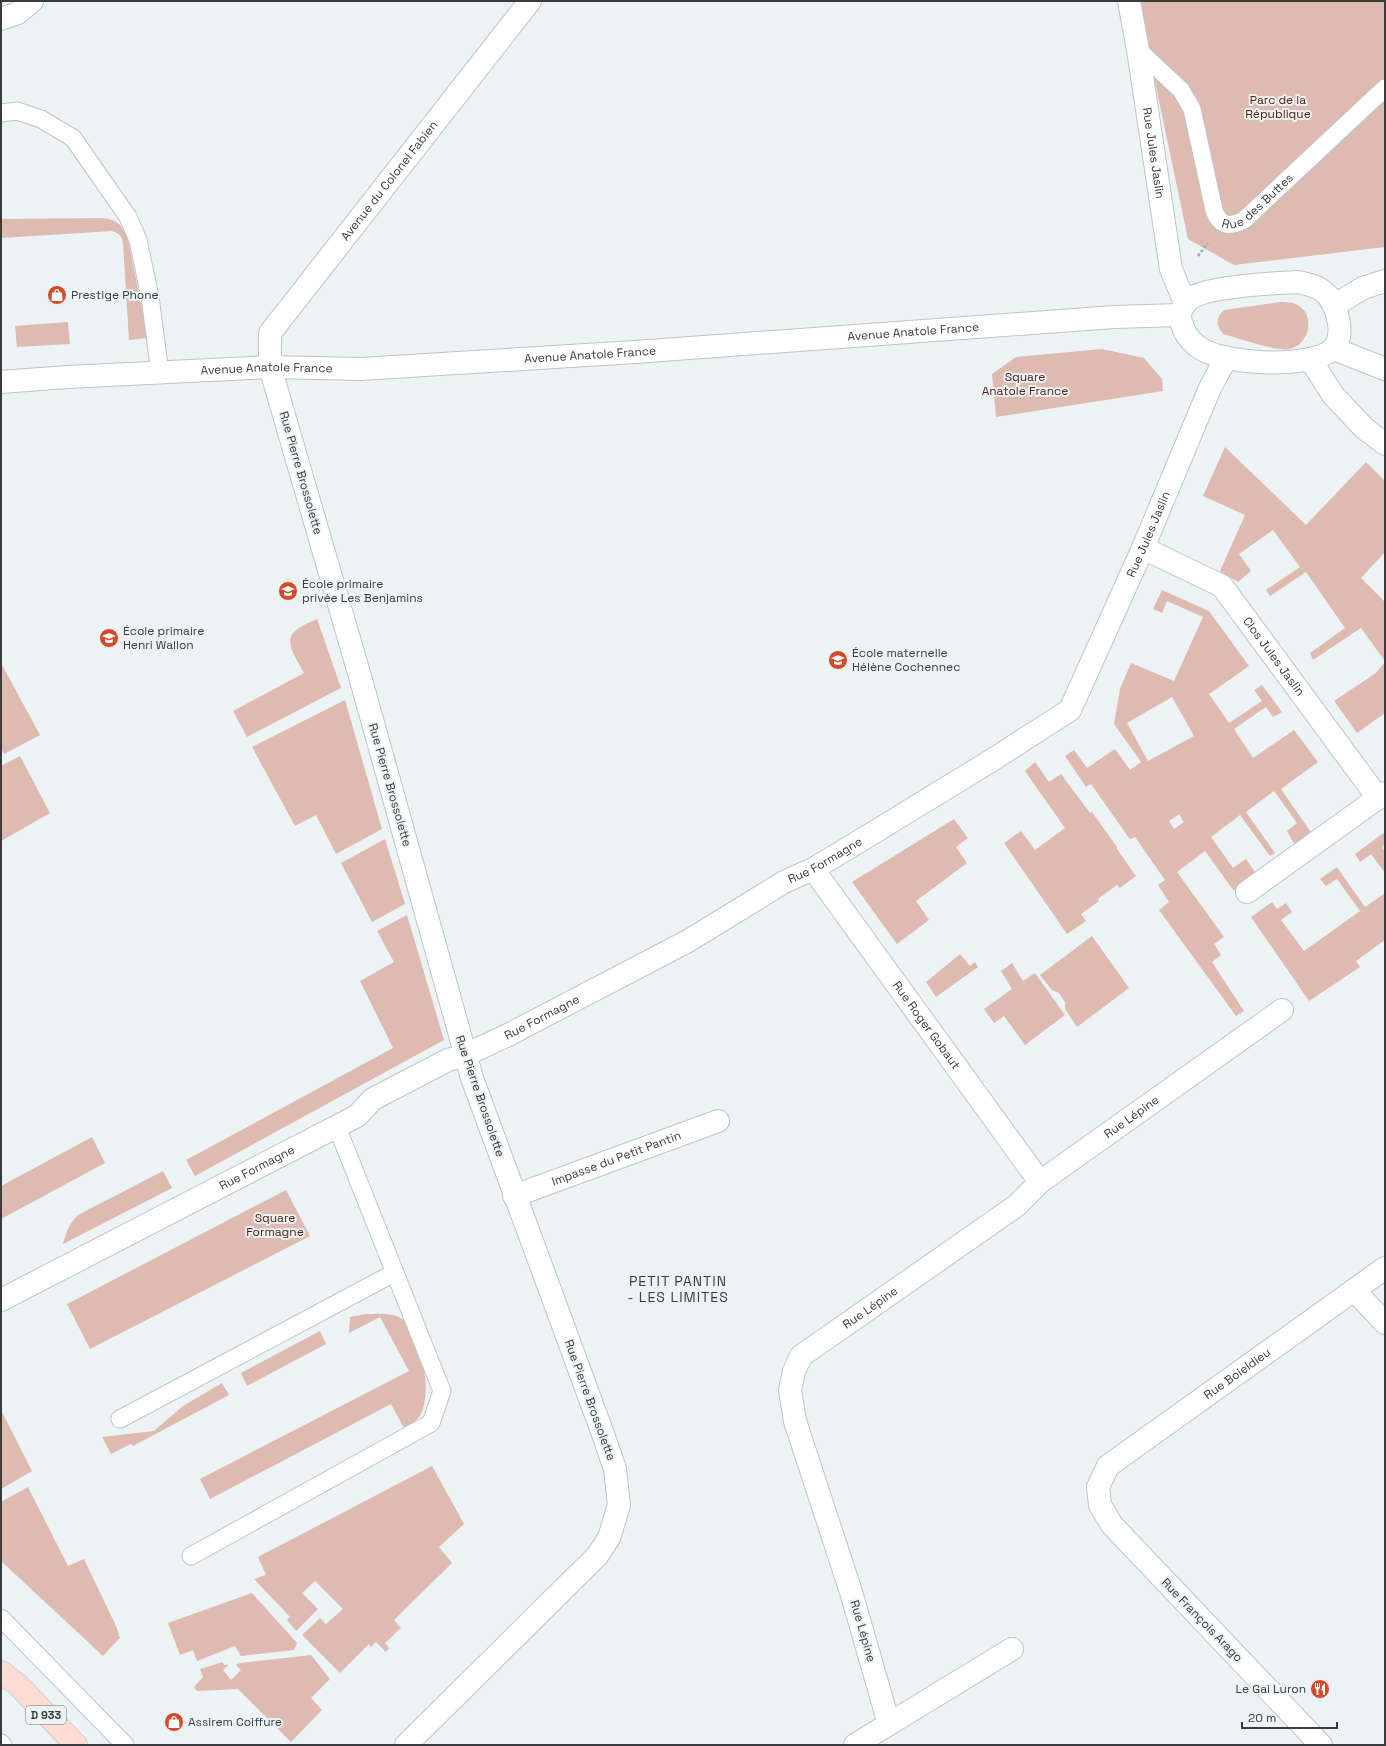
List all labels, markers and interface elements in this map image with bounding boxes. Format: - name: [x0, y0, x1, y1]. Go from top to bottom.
- park label: Parc de la République: [1245, 92, 1311, 122]
- street label: Rue Jules Jaslin: [1139, 106, 1168, 200]
- street label: Avenue du Colonel Fabien: [337, 117, 441, 244]
- street label: Rue des Buttes: [1220, 170, 1297, 233]
- shop icon: Prestige Phone: [46, 284, 68, 306]
- place label: Prestige Phone: [71, 287, 159, 303]
- street label: Avenue Anatole France: [847, 319, 980, 344]
- street label: Avenue Anatole France: [524, 342, 657, 367]
- street label: Avenue Anatole France: [200, 359, 333, 378]
- park label: Square Anatole France: [982, 369, 1068, 399]
- street label: Rue Pierre Brossolette: [276, 409, 326, 537]
- street label: Rue Jules Jaslin: [1123, 489, 1174, 580]
- place label: École primaire privée Les Benjamins: [302, 576, 423, 606]
- school or university icon: École primaire privée Les Benjamins: [277, 580, 299, 602]
- street label: Clos Jules Jaslin: [1239, 614, 1308, 699]
- place label: École primaire Henri Wallon: [123, 623, 204, 653]
- school or university icon: École primaire Henri Wallon: [98, 627, 120, 649]
- place label: École maternelle Hélène Cochennec: [852, 645, 960, 675]
- school or university icon: École maternelle Hélène Cochennec: [827, 649, 849, 671]
- street label: Rue Pierre Brossolette: [365, 721, 415, 849]
- street label: Rue Formagne: [785, 833, 865, 887]
- street label: Rue Roger Gobaut: [889, 978, 964, 1073]
- street label: Rue Formagne: [501, 991, 582, 1044]
- street label: Rue Pierre Brossolette: [452, 1033, 508, 1159]
- street label: Rue Lépine: [1101, 1092, 1162, 1142]
- street label: Impasse du Petit Pantin: [549, 1127, 683, 1190]
- street label: Rue Formagne: [216, 1142, 297, 1194]
- park label: Square Formagne: [246, 1210, 304, 1240]
- district label: PETIT PANTIN - LES LIMITES: [627, 1272, 729, 1306]
- street label: Rue Lépine: [839, 1283, 901, 1333]
- street label: Rue Pierre Brossolette: [561, 1337, 619, 1463]
- street label: Rue Boieldieu: [1201, 1344, 1274, 1403]
- street label: Rue François Arago: [1158, 1575, 1246, 1665]
- street label: Rue Lépine: [847, 1598, 879, 1664]
- restaurant icon: Le Gai Luron: [1309, 1678, 1331, 1700]
- place label: Le Gai Luron: [1236, 1681, 1306, 1697]
- scale bar: [1242, 1704, 1337, 1730]
- road number: D 933: [26, 1706, 66, 1724]
- text: 20 m: [1248, 1710, 1276, 1726]
- shop icon: Assirem Coiffure: [163, 1711, 185, 1733]
- place label: Assirem Coiffure: [188, 1714, 282, 1730]

